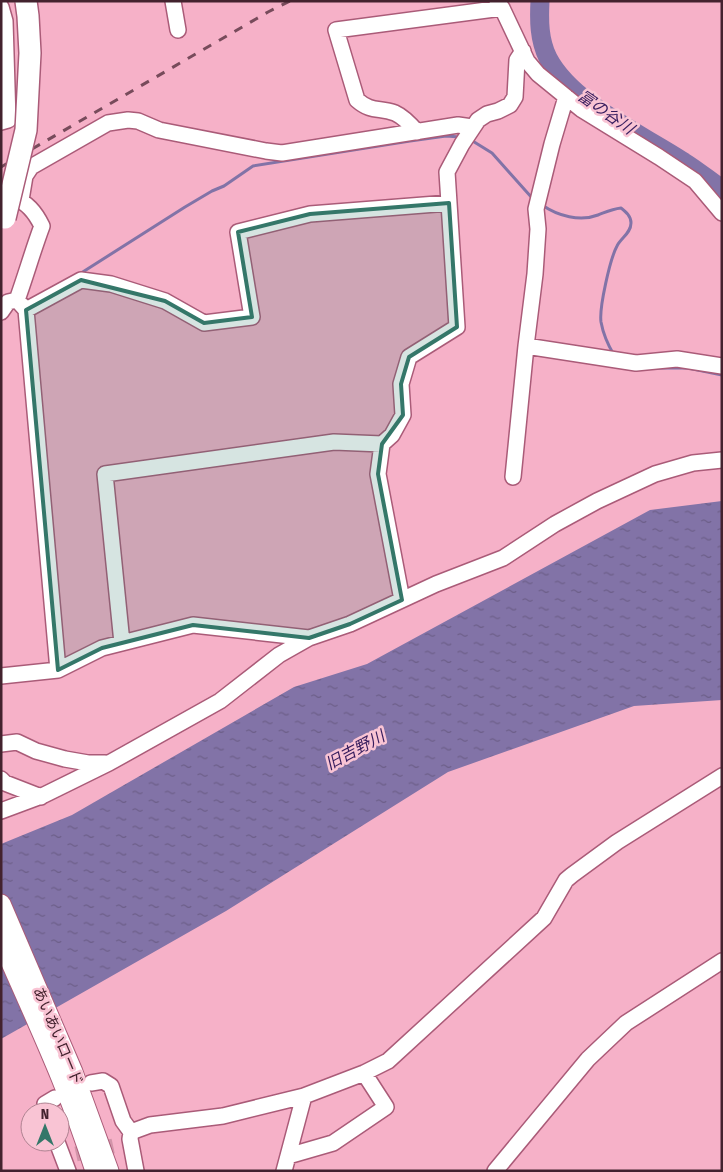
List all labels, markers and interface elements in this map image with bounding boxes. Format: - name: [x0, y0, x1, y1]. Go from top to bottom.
- water label: 富の谷川: [574, 86, 639, 139]
- water label: 旧吉野川: [322, 726, 389, 773]
- street label: あいあいロード: [29, 984, 87, 1088]
- north arrow: [20, 1102, 70, 1152]
- text: N: [41, 1106, 49, 1123]

